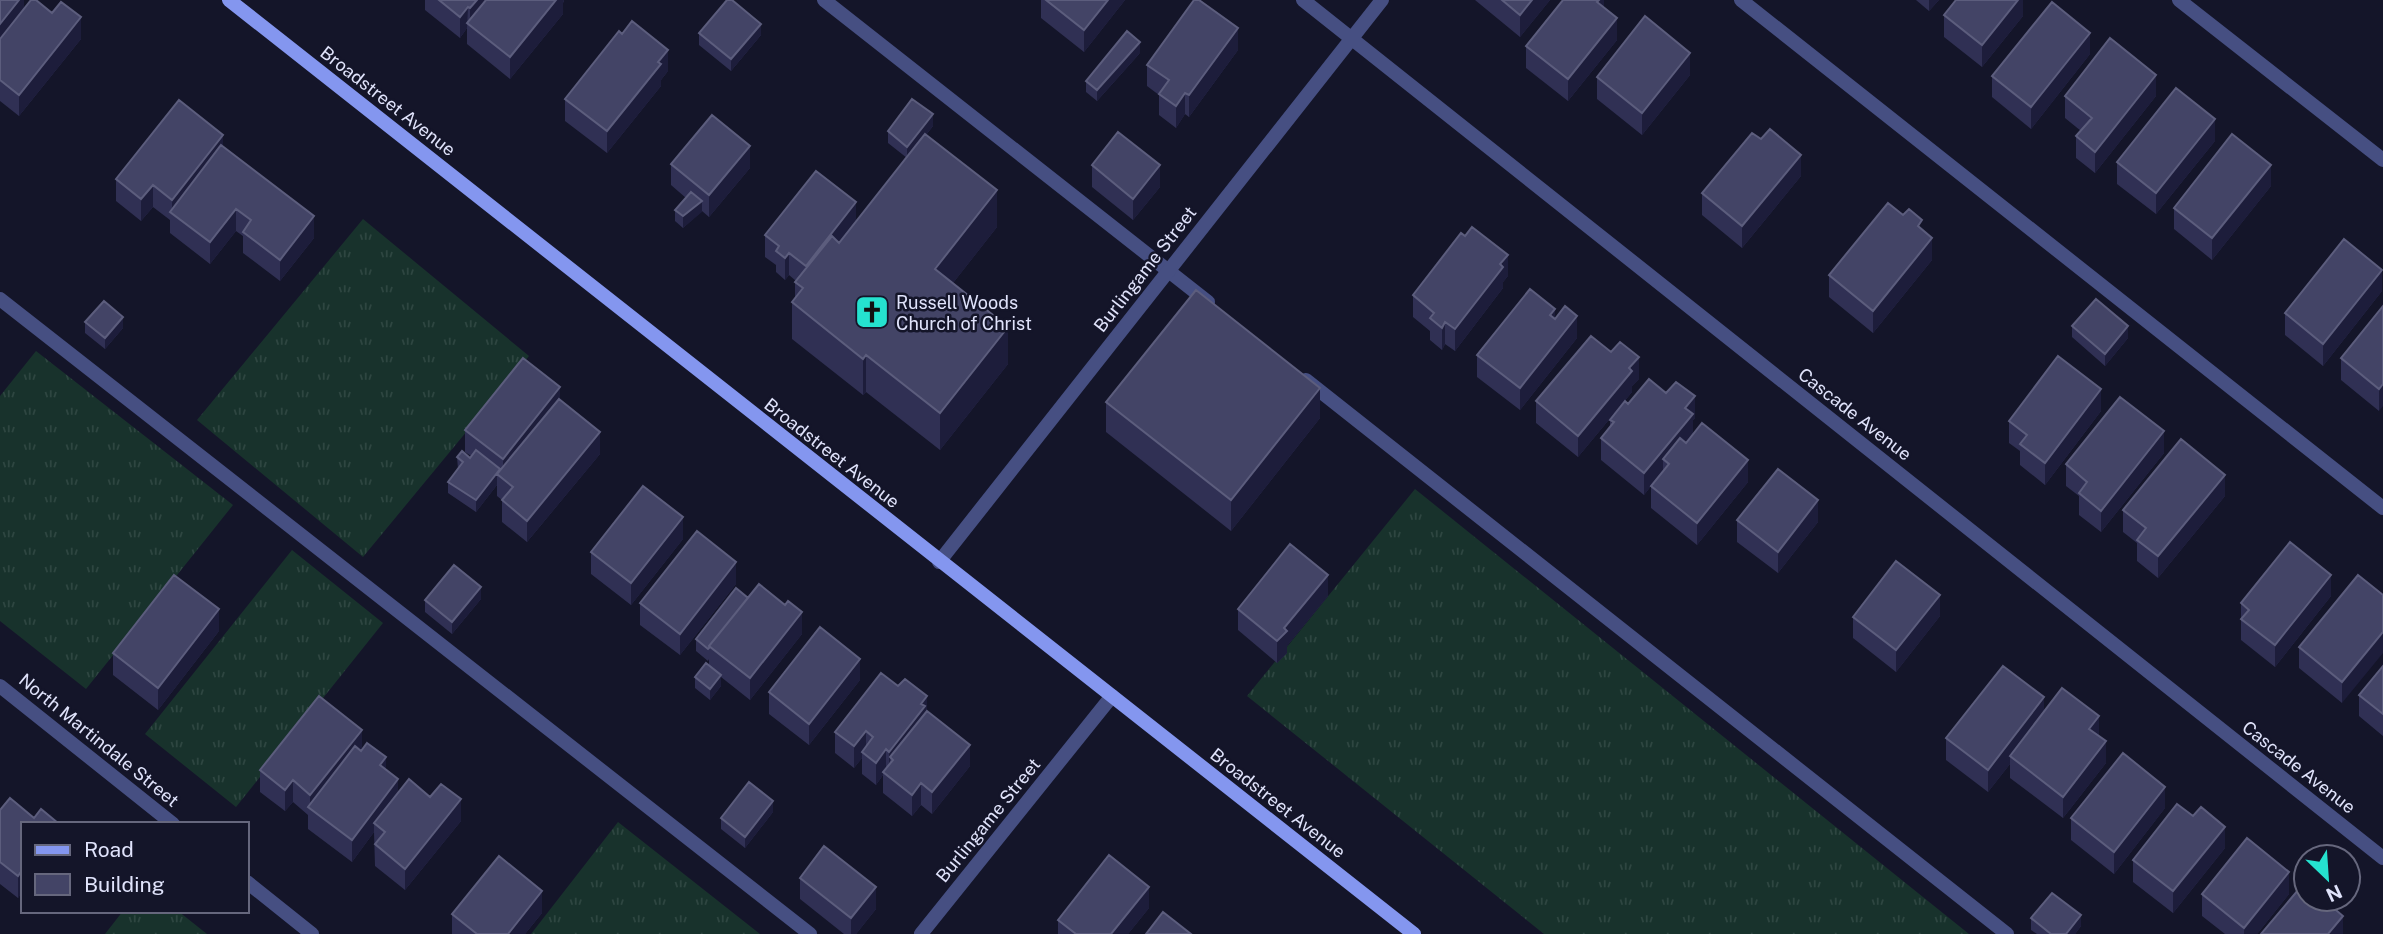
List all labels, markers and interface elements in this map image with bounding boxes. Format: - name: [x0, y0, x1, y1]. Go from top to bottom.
- street label: Broadstreet Avenue: [316, 42, 460, 160]
- street label: Burlingame Street: [1089, 202, 1201, 336]
- place label: Russell Woods Church of Christ: [896, 292, 1032, 334]
- church icon: Russell Woods Church of Christ: [853, 293, 891, 331]
- street label: Cascade Avenue: [1794, 363, 1916, 465]
- street label: Broadstreet Avenue: [760, 394, 904, 512]
- street label: North Martindale Street: [15, 669, 183, 811]
- street label: Cascade Avenue: [2238, 716, 2360, 818]
- street label: Broadstreet Avenue: [1206, 744, 1350, 862]
- street label: Burlingame Street: [932, 754, 1044, 886]
- legend: [21, 822, 248, 913]
- text: Road: [84, 837, 134, 862]
- north arrow: [2292, 843, 2362, 913]
- text: Building: [84, 872, 165, 897]
- text: N: [2323, 880, 2346, 907]

